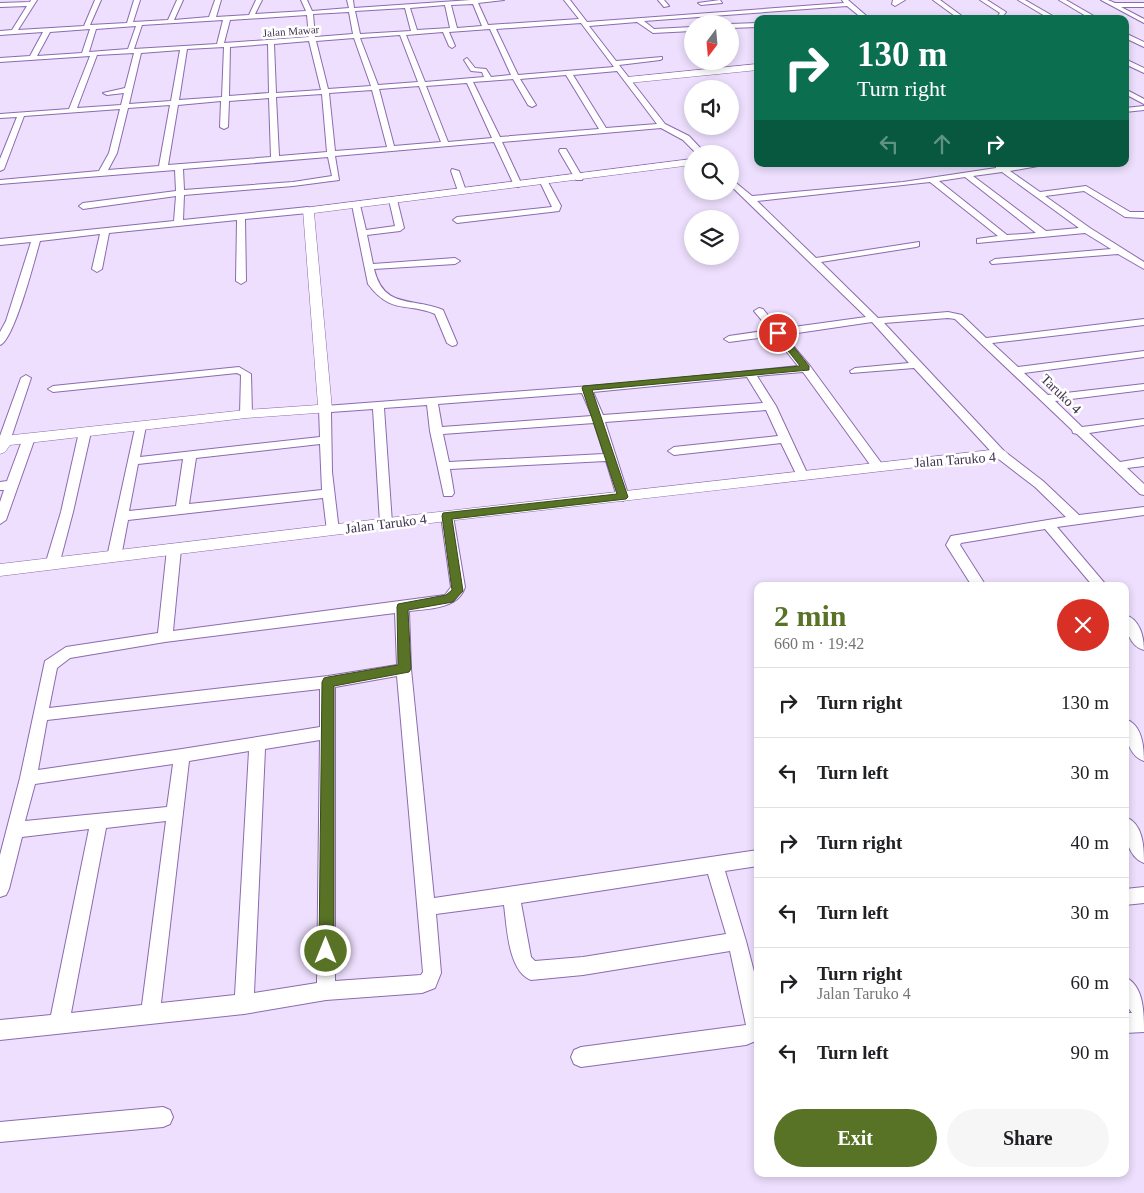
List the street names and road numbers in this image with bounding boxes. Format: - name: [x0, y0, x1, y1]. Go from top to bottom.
- street label: Jalan Mawar: [262, 23, 320, 39]
- street label: Taruko 4: [1038, 371, 1084, 417]
- street label: Jalan Taruko 4: [914, 450, 996, 470]
- street label: Jalan Taruko 4: [344, 512, 428, 536]

